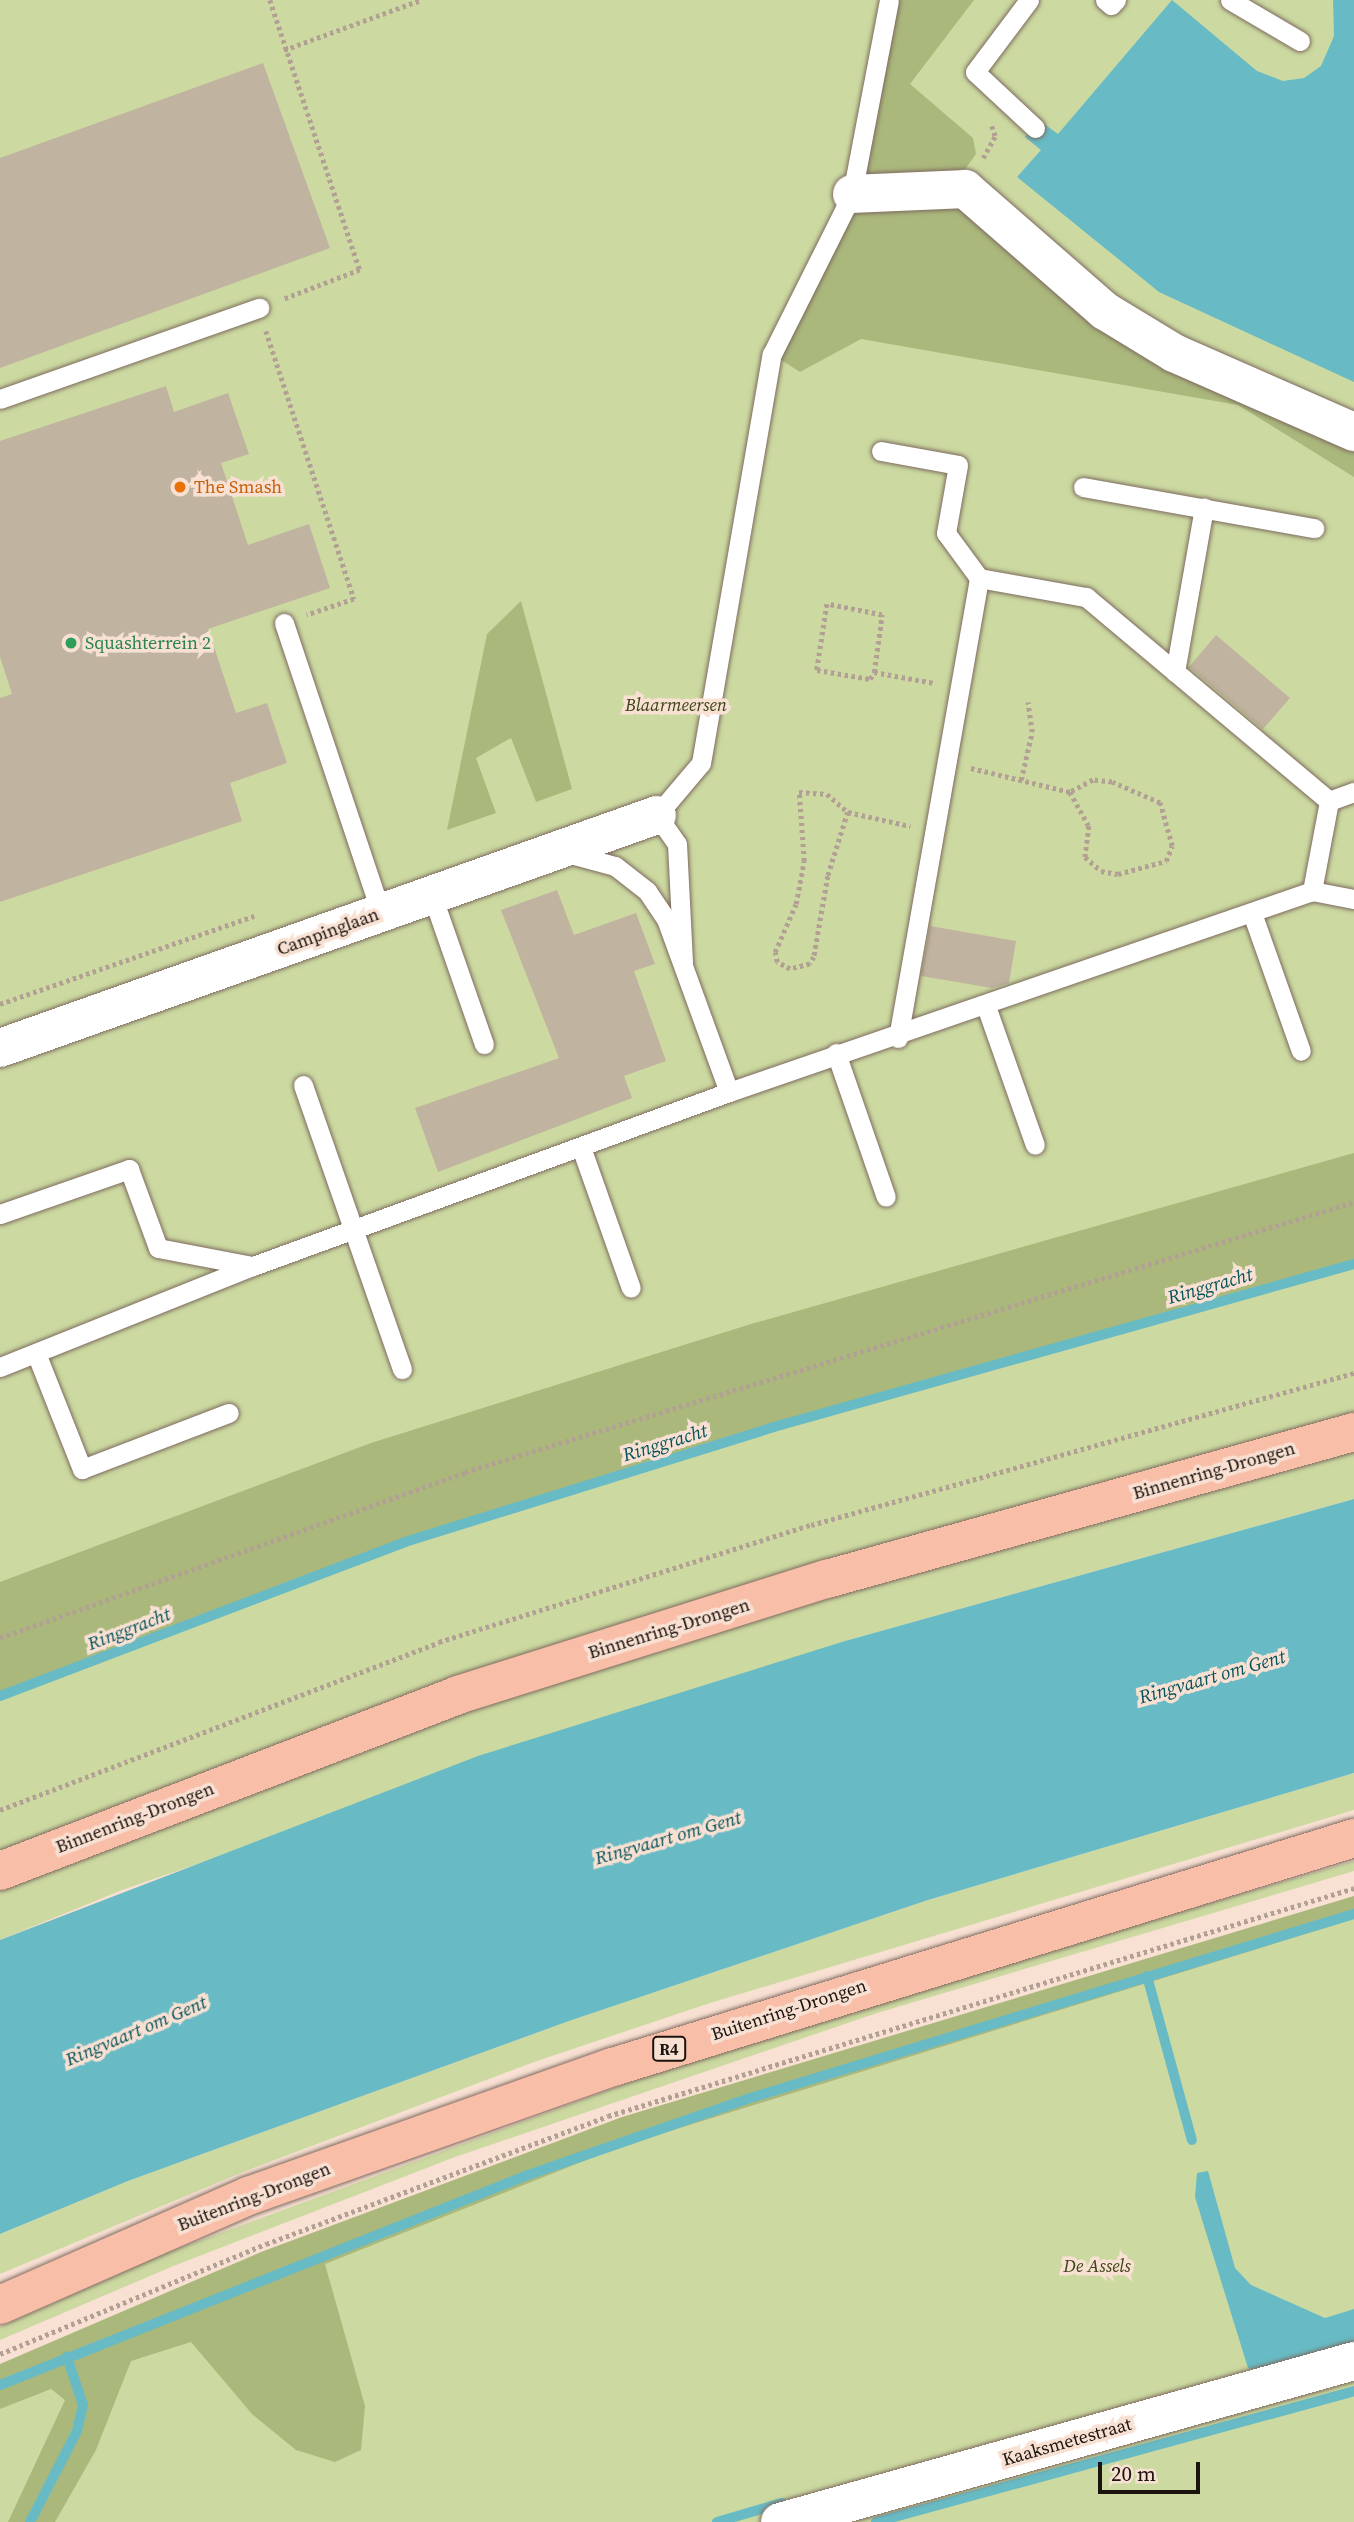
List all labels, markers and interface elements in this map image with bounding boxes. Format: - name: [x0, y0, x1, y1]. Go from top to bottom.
- place label: The Smash: [194, 476, 282, 498]
- marker: The Smash: [172, 479, 188, 495]
- place label: Squashterrein 2: [85, 632, 211, 654]
- marker: Squashterrein 2: [63, 635, 79, 651]
- park label: Blaarmeersen: [625, 694, 727, 716]
- street label: Campinglaan: [274, 904, 382, 960]
- water label: Ringgracht: [1165, 1263, 1255, 1309]
- water label: Ringgracht: [620, 1419, 710, 1467]
- street label: Binnenring-Drongen: [1130, 1438, 1298, 1504]
- street label: Binnenring-Drongen: [586, 1594, 752, 1664]
- water label: Ringgracht: [84, 1603, 174, 1655]
- water label: Ringvaart om Gent: [1136, 1645, 1288, 1709]
- street label: Binnenring-Drongen: [53, 1778, 217, 1858]
- water label: Ringvaart om Gent: [592, 1806, 744, 1870]
- street label: Buitenring-Drongen: [709, 1975, 869, 2045]
- water label: Ringvaart om Gent: [62, 1991, 210, 2071]
- road number: R4: [652, 2036, 686, 2062]
- street label: Buitenring-Drongen: [175, 2158, 333, 2236]
- park label: De Assels: [1063, 2255, 1131, 2277]
- street label: Kaaksmetestraat: [1000, 2413, 1134, 2471]
- scale bar: [1102, 2448, 1204, 2492]
- text: 20 m: [1111, 2459, 1156, 2488]

